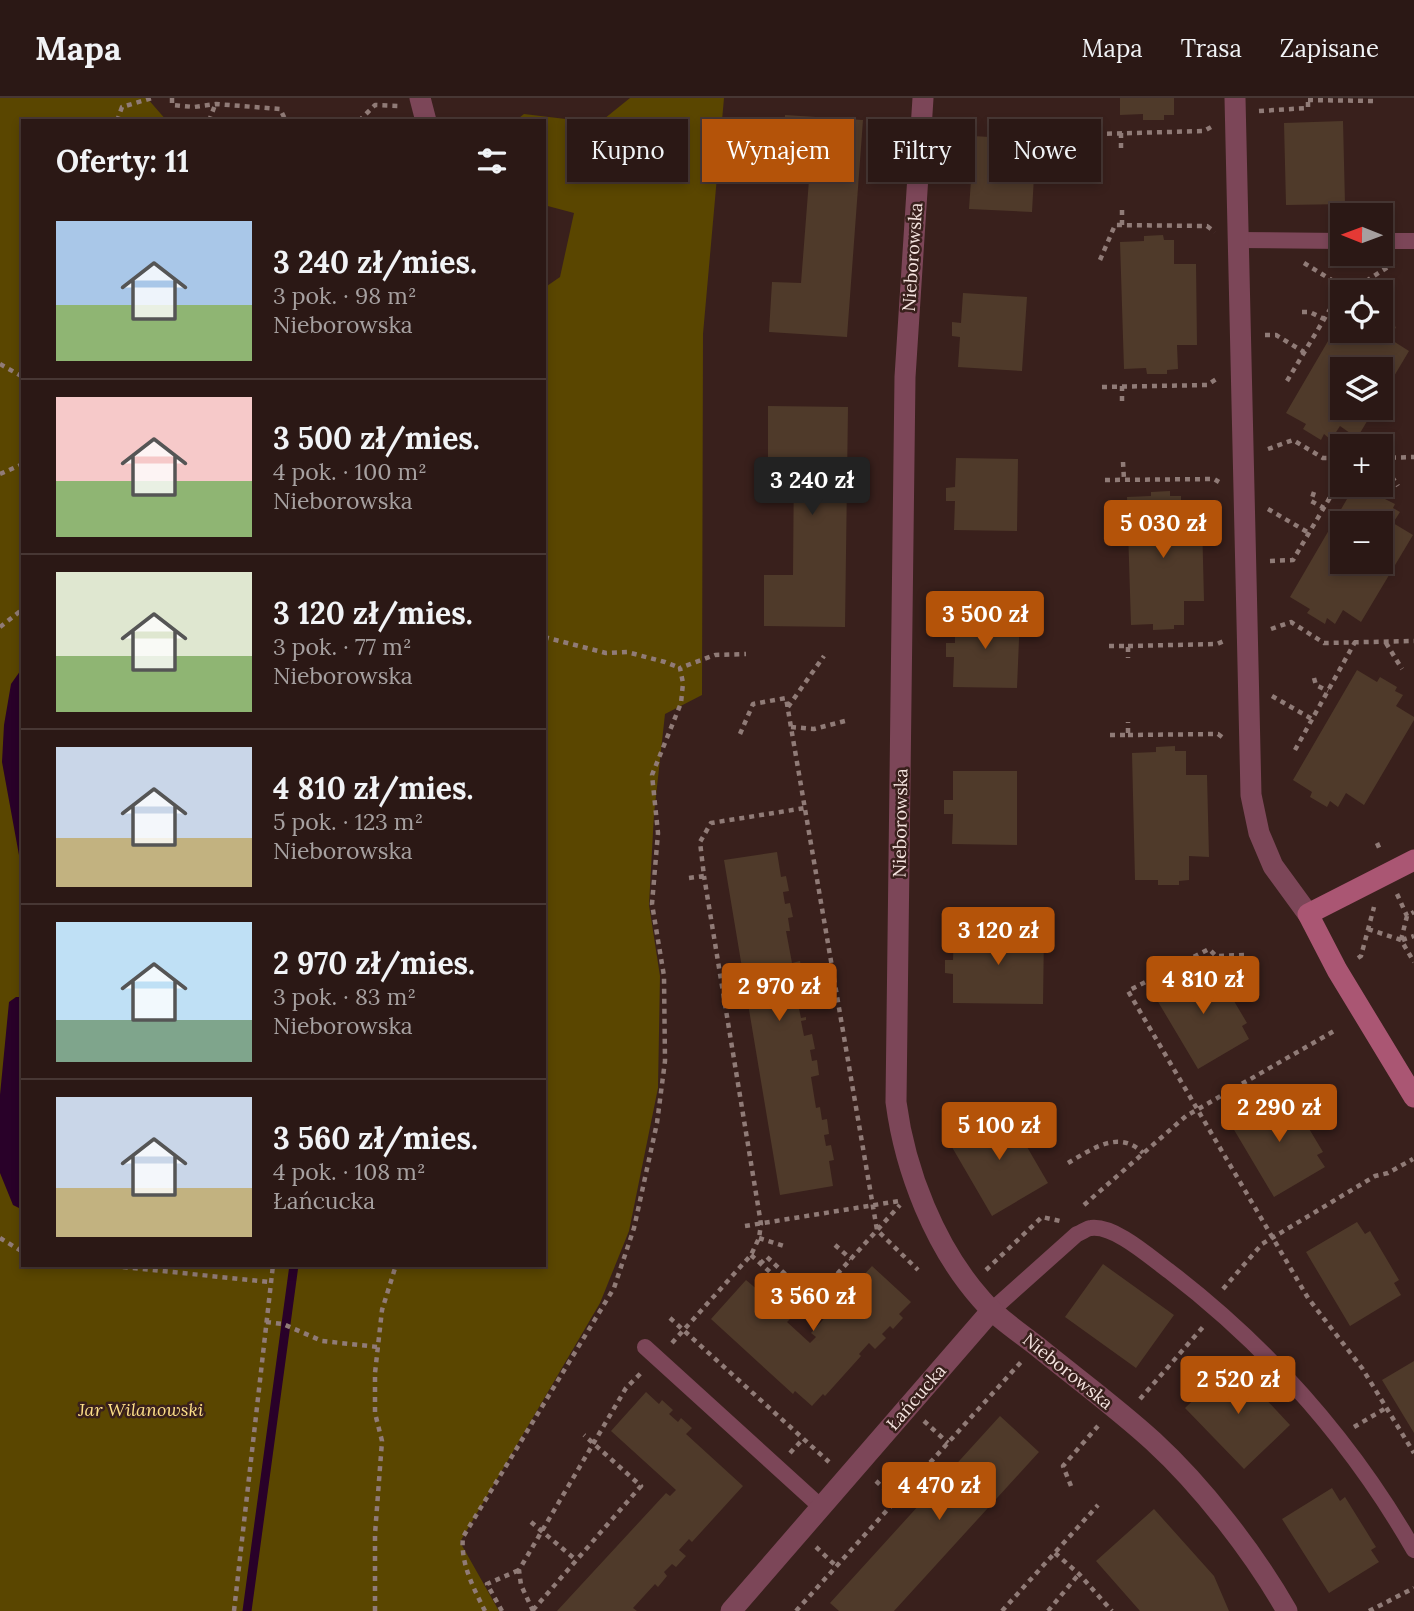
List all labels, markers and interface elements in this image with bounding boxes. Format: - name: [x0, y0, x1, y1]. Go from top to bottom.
- text: Mapa: [35, 27, 121, 69]
- text: Mapa: [1082, 33, 1143, 64]
- text: Trasa: [1181, 33, 1242, 64]
- text: Zapisane: [1280, 33, 1379, 64]
- chip: Kupno: [567, 119, 688, 182]
- chip: Wynajem: [702, 119, 854, 182]
- chip: Filtry: [868, 119, 975, 182]
- chip: Nowe: [989, 119, 1101, 182]
- text: Oferty: 11: [56, 142, 189, 180]
- icon: filters: [473, 142, 511, 180]
- street label: Nieborowska: [897, 202, 927, 312]
- north arrow: [1330, 203, 1393, 266]
- map controls: [1330, 203, 1393, 574]
- text: 3 240 zł/mies.: [273, 243, 477, 281]
- icon: home: [112, 249, 196, 333]
- button: locate: [1330, 280, 1393, 343]
- text: 3 pok. · 98 m²: [273, 281, 417, 310]
- text: Nieborowska: [273, 310, 413, 339]
- button: layers: [1330, 357, 1393, 420]
- text: 3 500 zł/mies.: [273, 419, 480, 457]
- icon: home: [112, 425, 196, 509]
- button: +: [1330, 434, 1393, 497]
- text: 4 pok. · 100 m²: [273, 457, 427, 486]
- pin: 3 240 zł: [740, 458, 884, 517]
- text: 3 240 zł: [770, 465, 854, 494]
- text: Nieborowska: [273, 486, 413, 515]
- pin: 5 030 zł: [1091, 500, 1235, 560]
- text: 5 030 zł: [1120, 508, 1206, 537]
- button: −: [1330, 511, 1393, 574]
- pin: 3 500 zł: [913, 592, 1057, 651]
- text: 3 120 zł/mies.: [273, 594, 473, 632]
- text: 3 500 zł: [942, 599, 1028, 628]
- icon: home: [112, 600, 196, 684]
- text: 3 pok. · 77 m²: [273, 632, 412, 661]
- text: Nieborowska: [273, 661, 413, 690]
- street label: Nieborowska: [888, 768, 912, 878]
- text: 4 810 zł/mies.: [273, 769, 474, 807]
- icon: home: [112, 775, 196, 859]
- text: 5 pok. · 123 m²: [273, 807, 423, 836]
- text: Nieborowska: [273, 836, 413, 865]
- pin: 3 120 zł: [926, 908, 1070, 967]
- text: 3 120 zł: [958, 915, 1038, 944]
- text: 2 970 zł/mies.: [273, 944, 475, 982]
- icon: home: [112, 950, 196, 1034]
- pin: 4 810 zł: [1131, 956, 1275, 1016]
- pin: 2 970 zł: [707, 964, 851, 1023]
- text: 4 810 zł: [1162, 964, 1244, 993]
- text: 2 970 zł: [738, 971, 820, 1000]
- text: 3 pok. · 83 m²: [273, 982, 416, 1011]
- text: Nieborowska: [273, 1011, 413, 1040]
- pin: 2 290 zł: [1207, 1084, 1351, 1144]
- text: 2 290 zł: [1237, 1092, 1321, 1121]
- pin: 5 100 zł: [927, 1102, 1071, 1162]
- text: 5 100 zł: [958, 1110, 1040, 1139]
- text: 3 560 zł/mies.: [273, 1119, 478, 1157]
- icon: home: [112, 1125, 196, 1209]
- text: 4 pok. · 108 m²: [273, 1157, 426, 1186]
- text: Łańcucka: [273, 1186, 375, 1215]
- pin: 3 560 zł: [741, 1274, 885, 1333]
- text: 3 560 zł: [771, 1281, 855, 1310]
- street label: Nieborowska: [1018, 1328, 1118, 1414]
- pin: 2 520 zł: [1166, 1356, 1310, 1416]
- street label: Łańcucka: [881, 1359, 951, 1435]
- text: 2 520 zł: [1196, 1364, 1280, 1393]
- park label: Jar Wilanowski: [77, 1398, 204, 1421]
- pin: 4 470 zł: [867, 1462, 1011, 1522]
- text: 4 470 zł: [898, 1470, 980, 1499]

